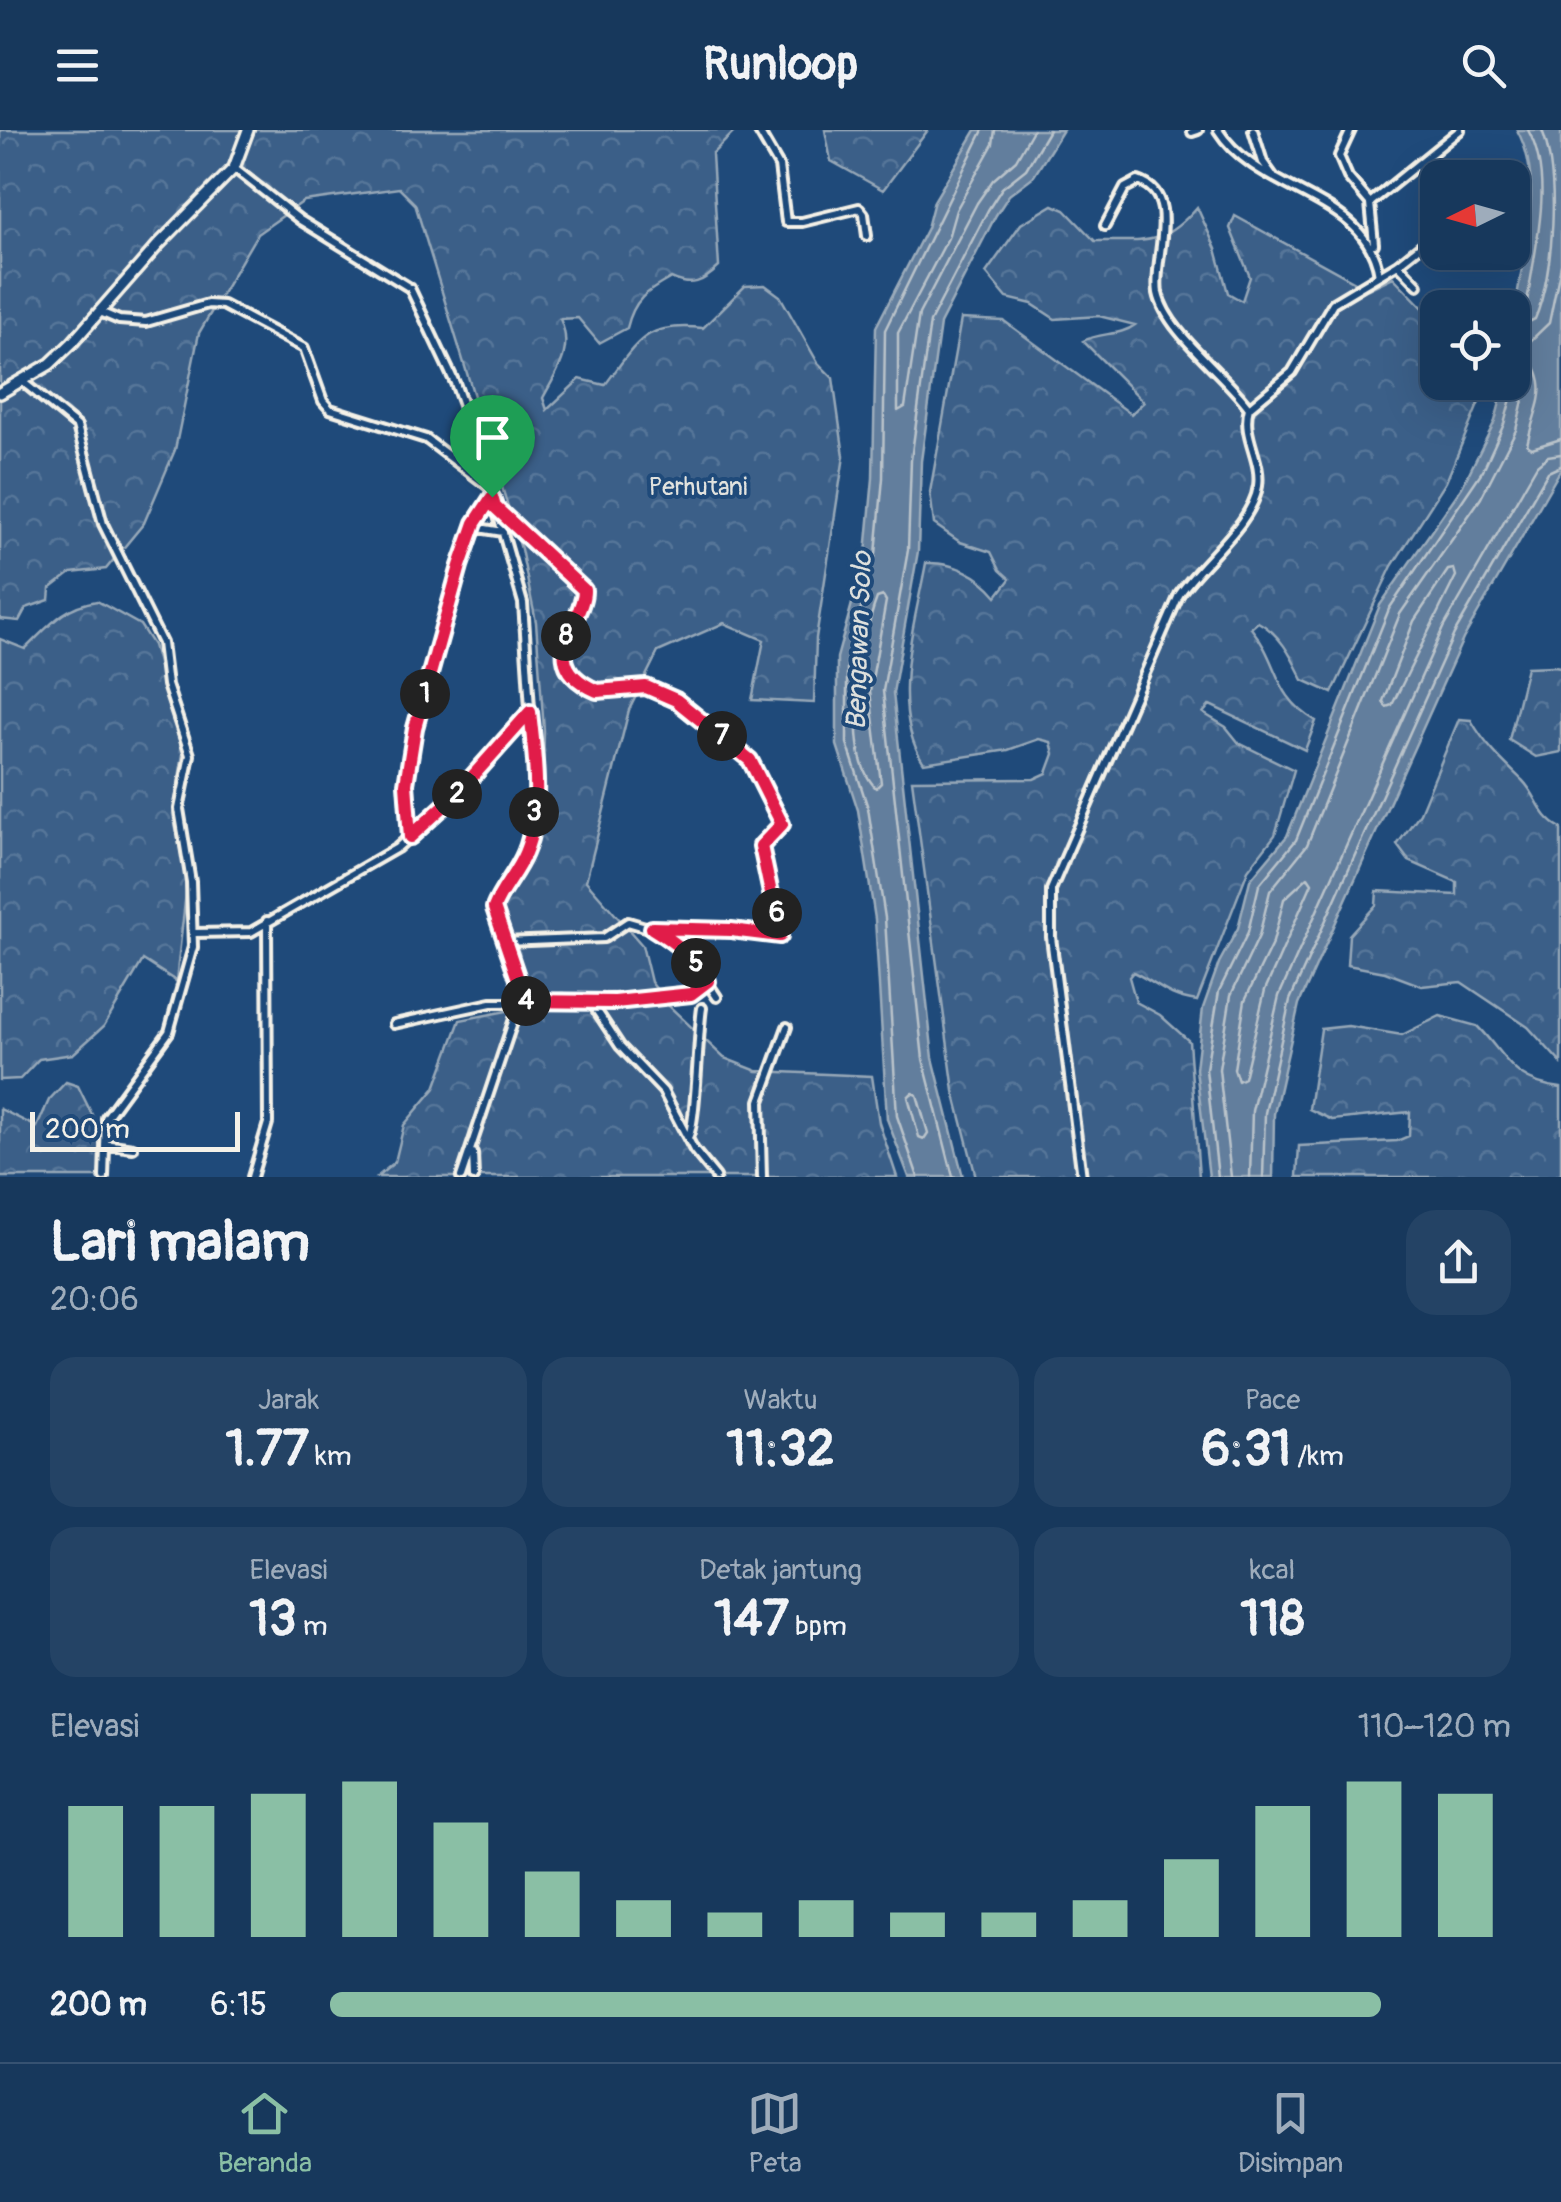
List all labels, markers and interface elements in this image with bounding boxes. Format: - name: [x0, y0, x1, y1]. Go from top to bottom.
- text: Runloop: [703, 37, 858, 93]
- icon: menu: [50, 38, 105, 93]
- icon: search: [1456, 38, 1511, 93]
- north arrow: [1420, 160, 1530, 270]
- map controls: [1420, 160, 1530, 400]
- button: locate: [1420, 290, 1530, 400]
- pin: [450, 395, 535, 498]
- icon: arrive: [465, 410, 520, 465]
- park label: Perhutani: [649, 472, 747, 503]
- water label: Bengawan Solo: [839, 549, 880, 731]
- pin: 8: [541, 611, 591, 661]
- text: 8: [559, 618, 573, 653]
- pin: 1: [400, 669, 450, 719]
- text: 1: [420, 676, 430, 711]
- pin: 7: [697, 711, 747, 761]
- text: 7: [715, 718, 729, 753]
- pin: 2: [432, 769, 482, 819]
- text: 2: [449, 776, 465, 811]
- pin: 3: [509, 787, 559, 837]
- text: 3: [526, 794, 542, 829]
- pin: 6: [752, 888, 802, 938]
- text: 6: [769, 895, 785, 930]
- pin: 5: [671, 938, 721, 988]
- text: 5: [688, 945, 704, 980]
- pin: 4: [501, 976, 551, 1026]
- text: 4: [518, 983, 534, 1018]
- scale bar: [30, 1107, 240, 1151]
- text: 200 m: [45, 1112, 130, 1147]
- text: Lari malam: [50, 1208, 310, 1277]
- button: share: [1406, 1210, 1511, 1315]
- text: 20:06: [50, 1280, 139, 1320]
- text: Jarak: [258, 1383, 319, 1418]
- text: Waktu: [744, 1383, 817, 1418]
- text: Pace: [1245, 1383, 1300, 1418]
- text: 1.77: [225, 1418, 309, 1481]
- text: 11:32: [726, 1418, 835, 1481]
- text: 6:31: [1201, 1418, 1291, 1481]
- text: km: [309, 1439, 352, 1474]
- text: /km: [1291, 1439, 1344, 1474]
- text: Elevasi: [249, 1553, 328, 1588]
- text: Detak jantung: [699, 1553, 862, 1588]
- text: kcal: [1250, 1553, 1295, 1588]
- text: 13: [249, 1588, 297, 1651]
- text: 147: [714, 1588, 789, 1651]
- text: 118: [1240, 1588, 1305, 1651]
- text: m: [297, 1609, 328, 1644]
- text: bpm: [789, 1609, 847, 1644]
- text: Elevasi: [50, 1707, 139, 1747]
- text: 110–120 m: [1358, 1707, 1511, 1747]
- text: 200 m: [50, 1985, 147, 2025]
- text: 6:15: [210, 1985, 267, 2025]
- tab: Beranda: [218, 2086, 312, 2181]
- tab: Peta: [747, 2086, 802, 2181]
- tab: Disimpan: [1238, 2086, 1343, 2181]

